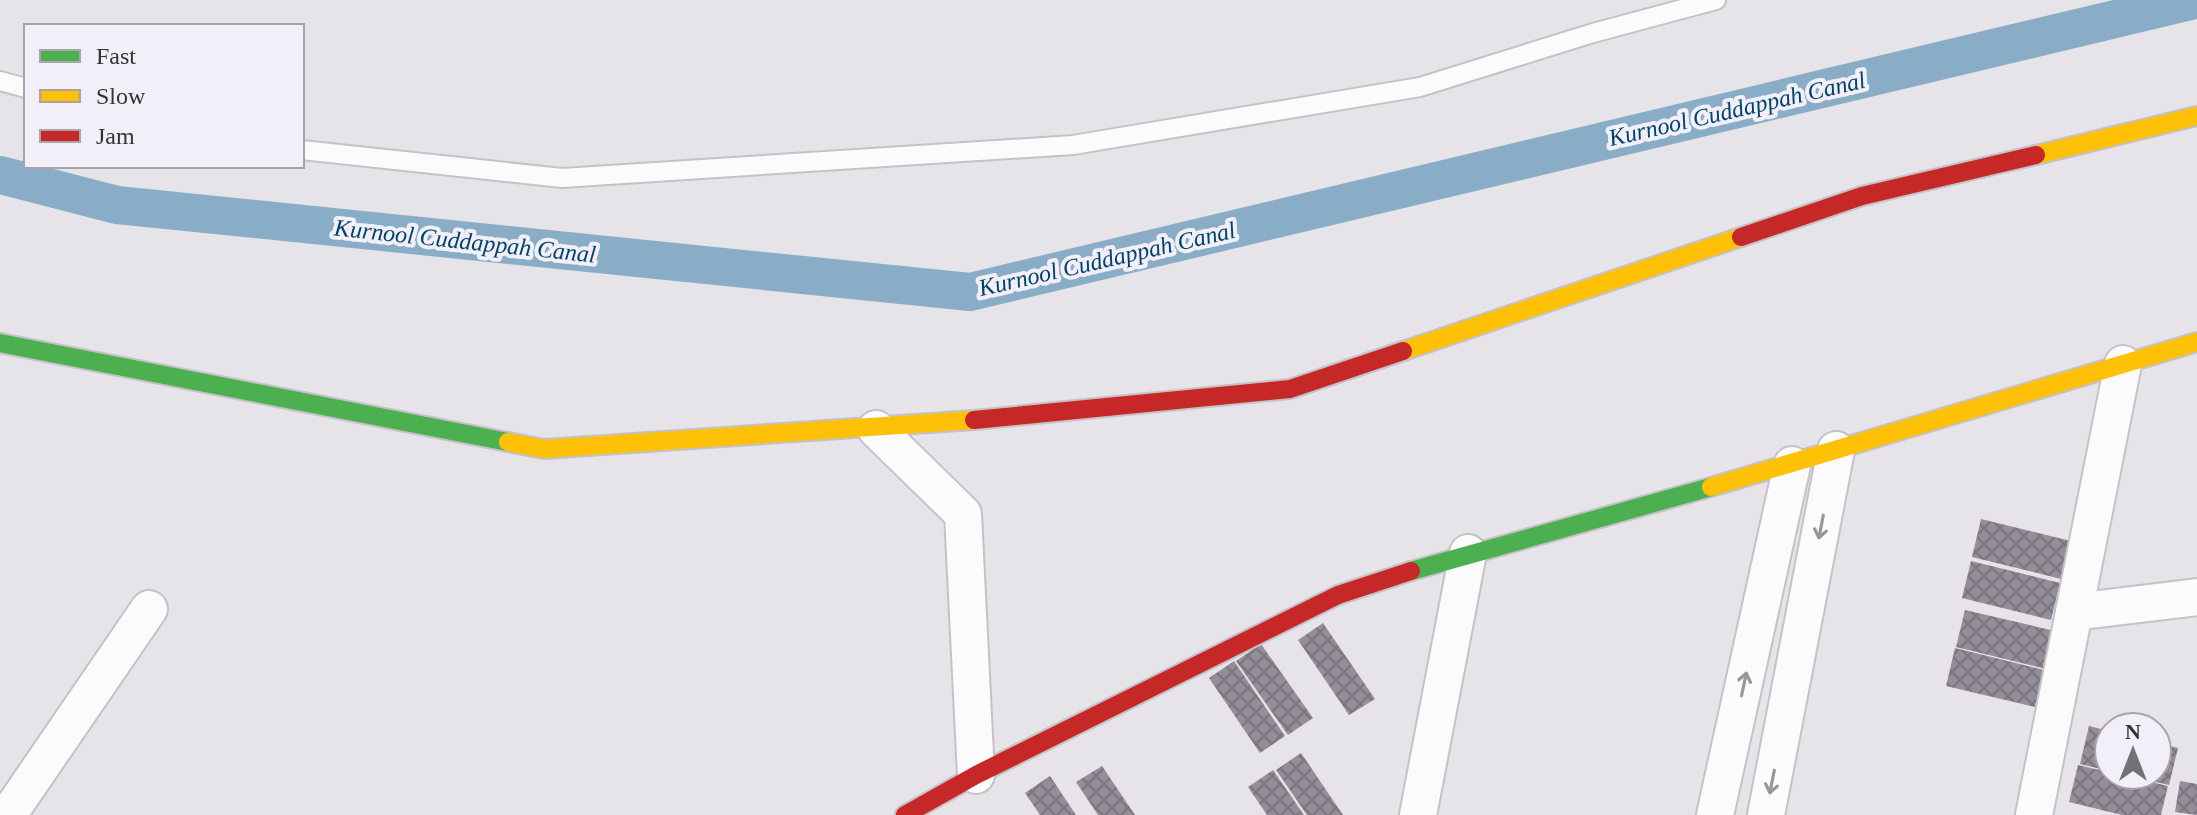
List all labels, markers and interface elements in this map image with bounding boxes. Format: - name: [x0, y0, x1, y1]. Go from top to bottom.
- legend: [24, 24, 304, 168]
- text: Fast: [96, 43, 136, 69]
- water label: Kurnool Cuddappah Canal: [1605, 67, 1868, 151]
- text: Slow: [96, 83, 146, 109]
- text: Jam: [96, 123, 135, 149]
- water label: Kurnool Cuddappah Canal: [332, 214, 597, 268]
- water label: Kurnool Cuddappah Canal: [975, 217, 1238, 301]
- one-way arrow: [1813, 514, 1828, 539]
- one-way arrow: [1737, 672, 1752, 697]
- north arrow: [2093, 711, 2173, 791]
- text: N: [2125, 719, 2141, 744]
- one-way arrow: [1764, 769, 1779, 794]

